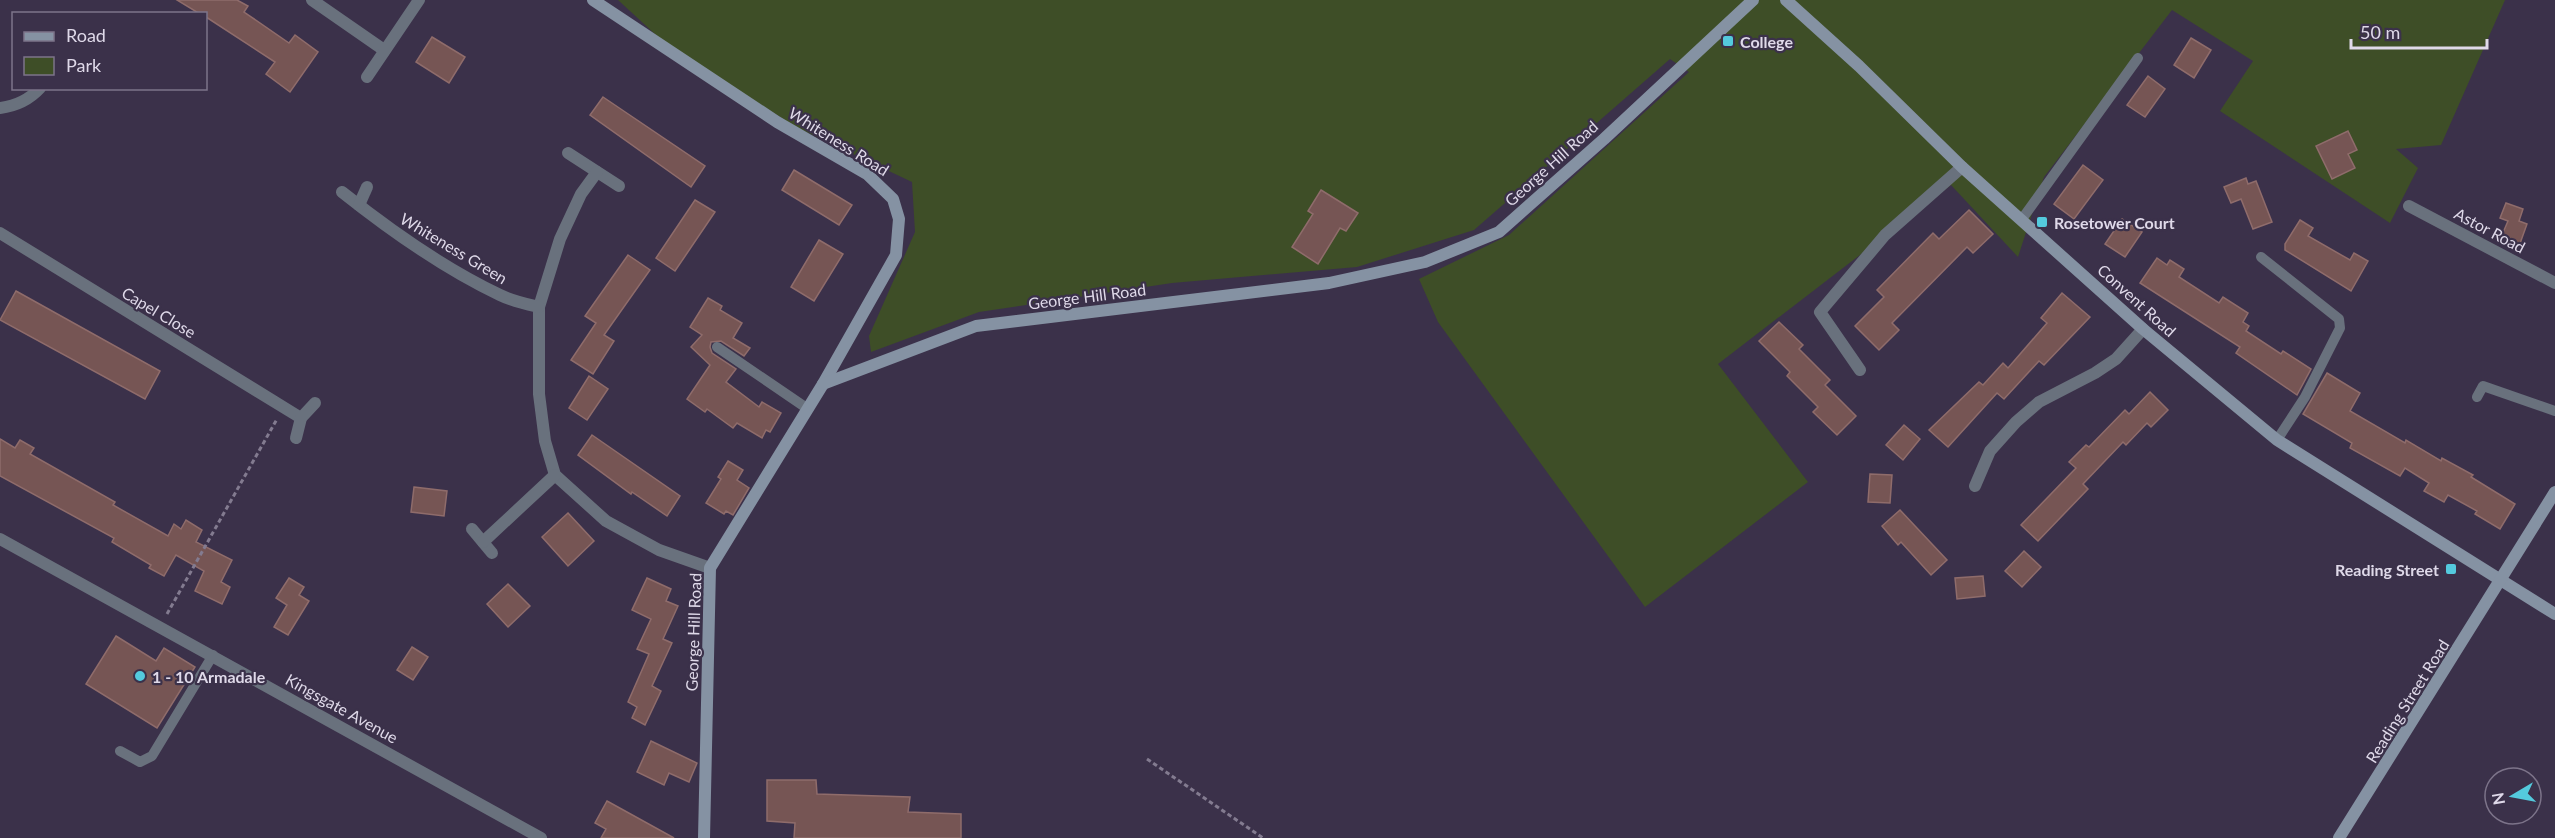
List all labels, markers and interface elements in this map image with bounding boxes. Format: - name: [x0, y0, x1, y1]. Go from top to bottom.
- legend: [12, 12, 207, 90]
- scale bar: [2351, 12, 2488, 50]
- text: 50 m: [2360, 21, 2400, 43]
- text: Road: [66, 24, 106, 46]
- place label: College: [1740, 32, 1793, 51]
- marker: College: [1721, 34, 1735, 48]
- text: Park: [66, 54, 102, 76]
- street label: Whiteness Road: [786, 103, 892, 179]
- street label: George Hill Road: [1501, 116, 1601, 210]
- street label: Astor Road: [2451, 203, 2529, 257]
- street label: Whiteness Green: [397, 209, 511, 287]
- place label: Rosetower Court: [2054, 213, 2175, 232]
- marker: Rosetower Court: [2035, 215, 2049, 229]
- street label: Convent Road: [2094, 260, 2180, 340]
- street label: George Hill Road: [1027, 279, 1147, 313]
- street label: Capel Close: [119, 283, 199, 341]
- place label: Reading Street: [2335, 560, 2439, 579]
- marker: Reading Street: [2444, 562, 2458, 576]
- street label: George Hill Road: [681, 572, 705, 692]
- street label: Reading Street Road: [2361, 636, 2453, 766]
- place label: 1 - 10 Armadale: [152, 667, 266, 686]
- marker: 1 - 10 Armadale: [133, 669, 147, 683]
- street label: Kingsgate Avenue: [283, 669, 401, 747]
- north arrow: [2483, 766, 2543, 826]
- text: N: [2487, 791, 2508, 806]

